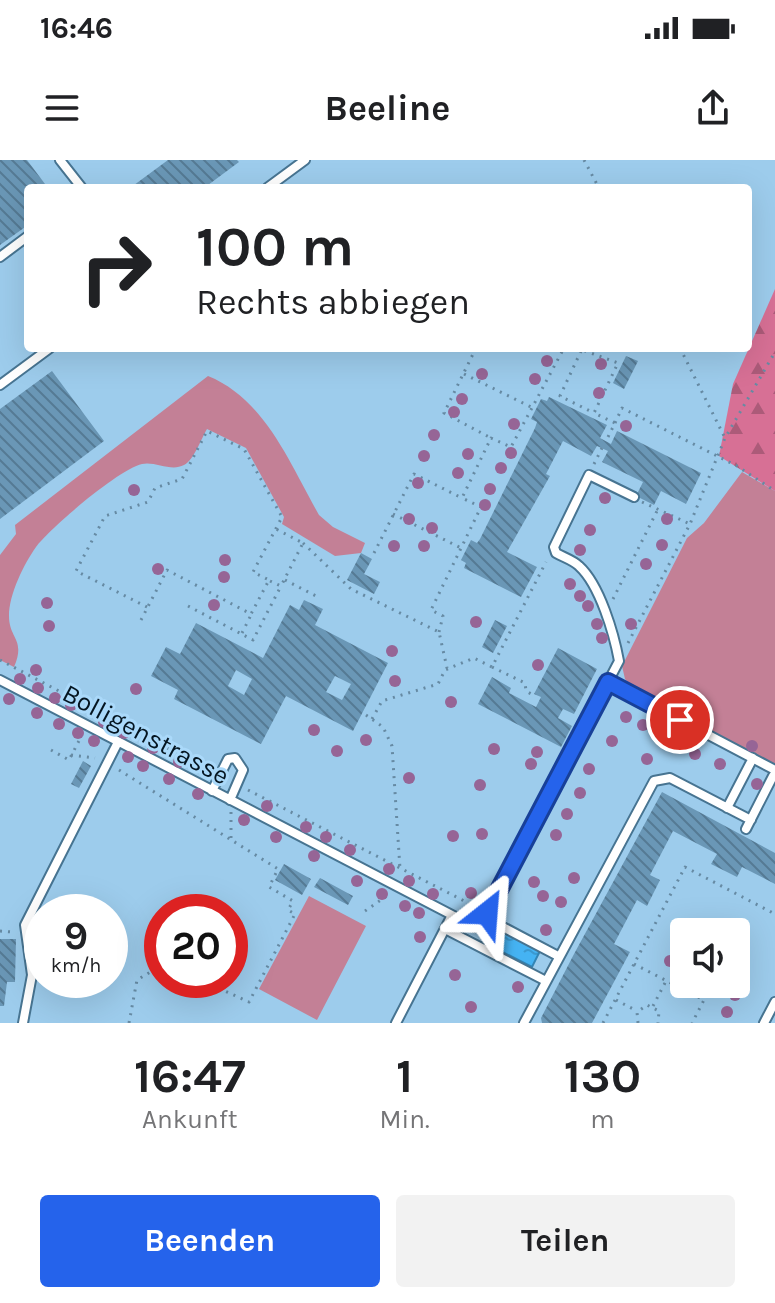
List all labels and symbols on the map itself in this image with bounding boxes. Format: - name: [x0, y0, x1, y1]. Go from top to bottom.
- street label: Bolligenstrasse: [57, 678, 234, 791]
- pin: [646, 686, 714, 754]
- position arrow: [445, 871, 529, 955]
- speed limit sign: 20: [144, 894, 248, 998]

